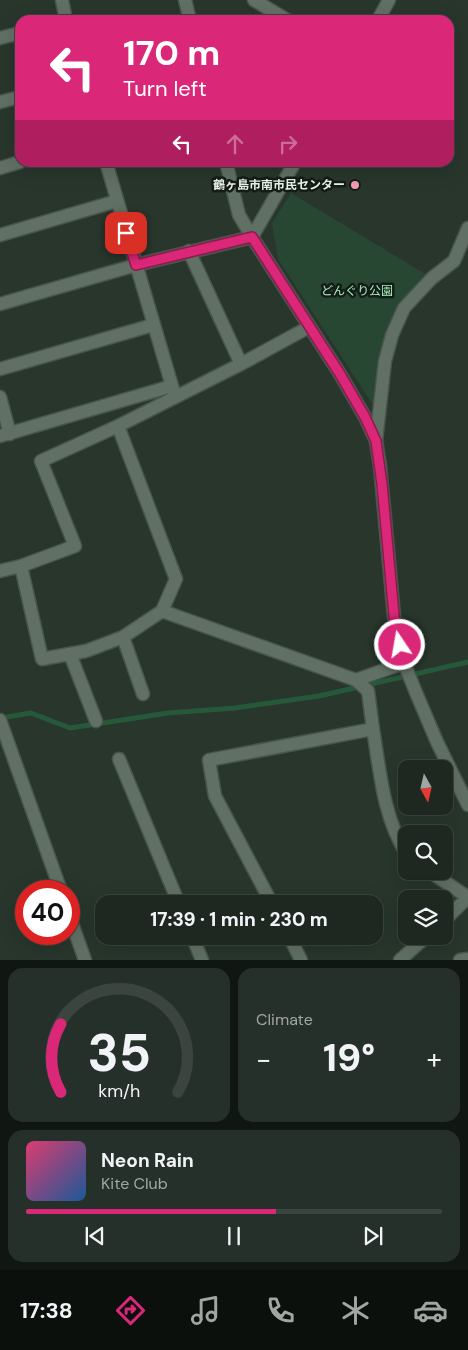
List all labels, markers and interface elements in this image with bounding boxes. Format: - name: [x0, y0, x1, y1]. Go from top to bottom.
- text: 170 m: [123, 30, 220, 76]
- icon: left: [40, 35, 105, 100]
- text: Turn left: [123, 74, 207, 103]
- icon: left: [168, 130, 196, 158]
- icon: ahead: [221, 130, 249, 158]
- icon: right: [274, 130, 302, 158]
- place label: 鶴ヶ島市南市民センター: [213, 177, 345, 193]
- marker: 鶴ヶ島市南市民センター: [349, 179, 361, 191]
- pin: [105, 212, 147, 254]
- icon: arrive: [112, 219, 140, 247]
- park label: どんぐり公園: [321, 283, 393, 299]
- position arrow: [373, 618, 425, 670]
- north arrow: [398, 760, 452, 815]
- map controls: [398, 760, 453, 945]
- button: search: [398, 825, 453, 880]
- speed limit sign: 40: [15, 880, 80, 945]
- button: layers: [398, 890, 453, 945]
- text: 17:39 · 1 min · 230 m: [150, 907, 328, 932]
- text: Climate: [256, 1009, 313, 1030]
- text: 35: [87, 1019, 151, 1087]
- text: 19°: [323, 1033, 375, 1083]
- text: −: [256, 1041, 271, 1078]
- text: +: [427, 1041, 442, 1078]
- text: km/h: [98, 1079, 140, 1103]
- text: Neon Rain: [101, 1148, 194, 1173]
- text: Kite Club: [101, 1173, 168, 1194]
- icon: previous: [81, 1222, 109, 1250]
- icon: pause: [220, 1222, 248, 1250]
- icon: next: [359, 1222, 387, 1250]
- icon: directions: [113, 1293, 148, 1328]
- icon: music: [188, 1293, 223, 1328]
- icon: phone: [263, 1293, 298, 1328]
- icon: climate: [338, 1293, 373, 1328]
- icon: car: [413, 1293, 448, 1328]
- text: 17:38: [20, 1296, 73, 1325]

